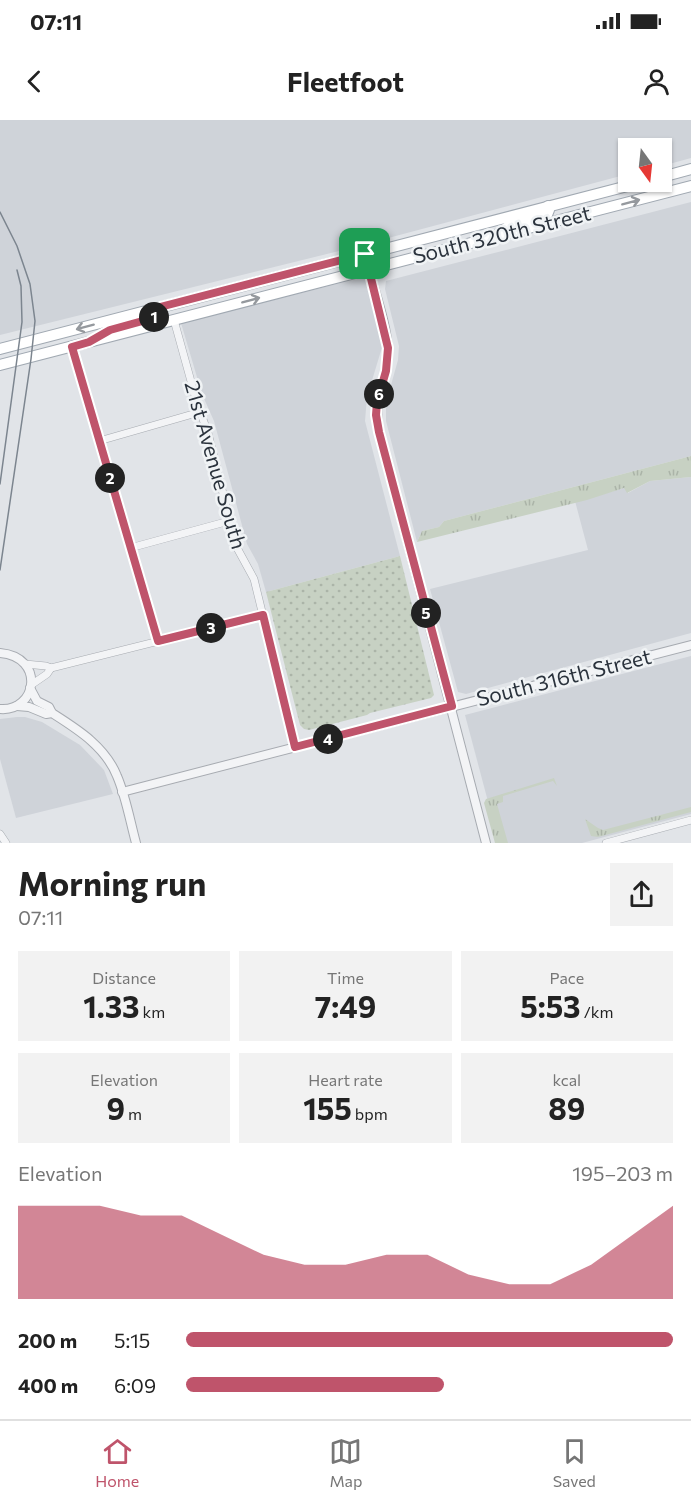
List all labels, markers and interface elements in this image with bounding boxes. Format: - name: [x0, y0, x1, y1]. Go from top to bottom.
- text: 07:11: [30, 8, 82, 35]
- icon: back: [18, 65, 51, 98]
- text: Fleetfoot: [287, 65, 404, 98]
- icon: person: [640, 65, 673, 98]
- north arrow: [618, 138, 672, 192]
- map controls: [618, 138, 672, 192]
- one-way arrow: [621, 196, 640, 207]
- street label: South 320th Street: [410, 199, 593, 268]
- pin: [339, 228, 390, 279]
- icon: arrive: [348, 237, 381, 270]
- one-way arrow: [241, 294, 260, 305]
- pin: 1: [139, 302, 169, 332]
- text: 1: [150, 307, 158, 326]
- one-way arrow: [76, 322, 95, 333]
- street label: 21st Avenue South: [180, 378, 252, 552]
- pin: 6: [364, 379, 394, 409]
- text: 6: [374, 384, 384, 403]
- pin: 2: [95, 463, 125, 493]
- text: 2: [105, 468, 115, 487]
- pin: 5: [411, 598, 441, 628]
- text: 5: [421, 603, 431, 622]
- pin: 3: [196, 613, 226, 643]
- text: 3: [206, 618, 216, 637]
- street label: South 316th Street: [474, 643, 653, 710]
- pin: 4: [313, 724, 343, 754]
- text: 4: [323, 729, 333, 748]
- text: Morning run: [18, 862, 206, 903]
- button: share: [610, 863, 673, 926]
- text: 07:11: [18, 905, 63, 929]
- text: Distance: [92, 968, 156, 987]
- text: Time: [327, 968, 364, 987]
- text: Pace: [549, 968, 584, 987]
- text: 1.33: [83, 987, 139, 1024]
- text: 7:49: [315, 987, 376, 1024]
- text: 5:53: [520, 987, 581, 1024]
- text: km: [139, 1002, 165, 1021]
- text: /km: [581, 1002, 613, 1021]
- text: Elevation: [90, 1070, 158, 1089]
- text: Heart rate: [308, 1070, 383, 1089]
- text: kcal: [552, 1070, 581, 1089]
- text: 9: [106, 1089, 125, 1126]
- text: 155: [303, 1089, 352, 1126]
- text: 89: [548, 1089, 585, 1126]
- text: m: [125, 1104, 142, 1123]
- text: bpm: [352, 1104, 388, 1123]
- text: Elevation: [18, 1161, 103, 1185]
- text: 195–203 m: [572, 1161, 673, 1185]
- text: 200 m: [18, 1328, 77, 1352]
- text: 5:15: [114, 1328, 150, 1352]
- text: 400 m: [18, 1373, 78, 1397]
- text: 6:09: [114, 1373, 156, 1397]
- tab: Home: [95, 1435, 139, 1490]
- tab: Map: [329, 1435, 362, 1490]
- tab: Saved: [553, 1435, 596, 1490]

